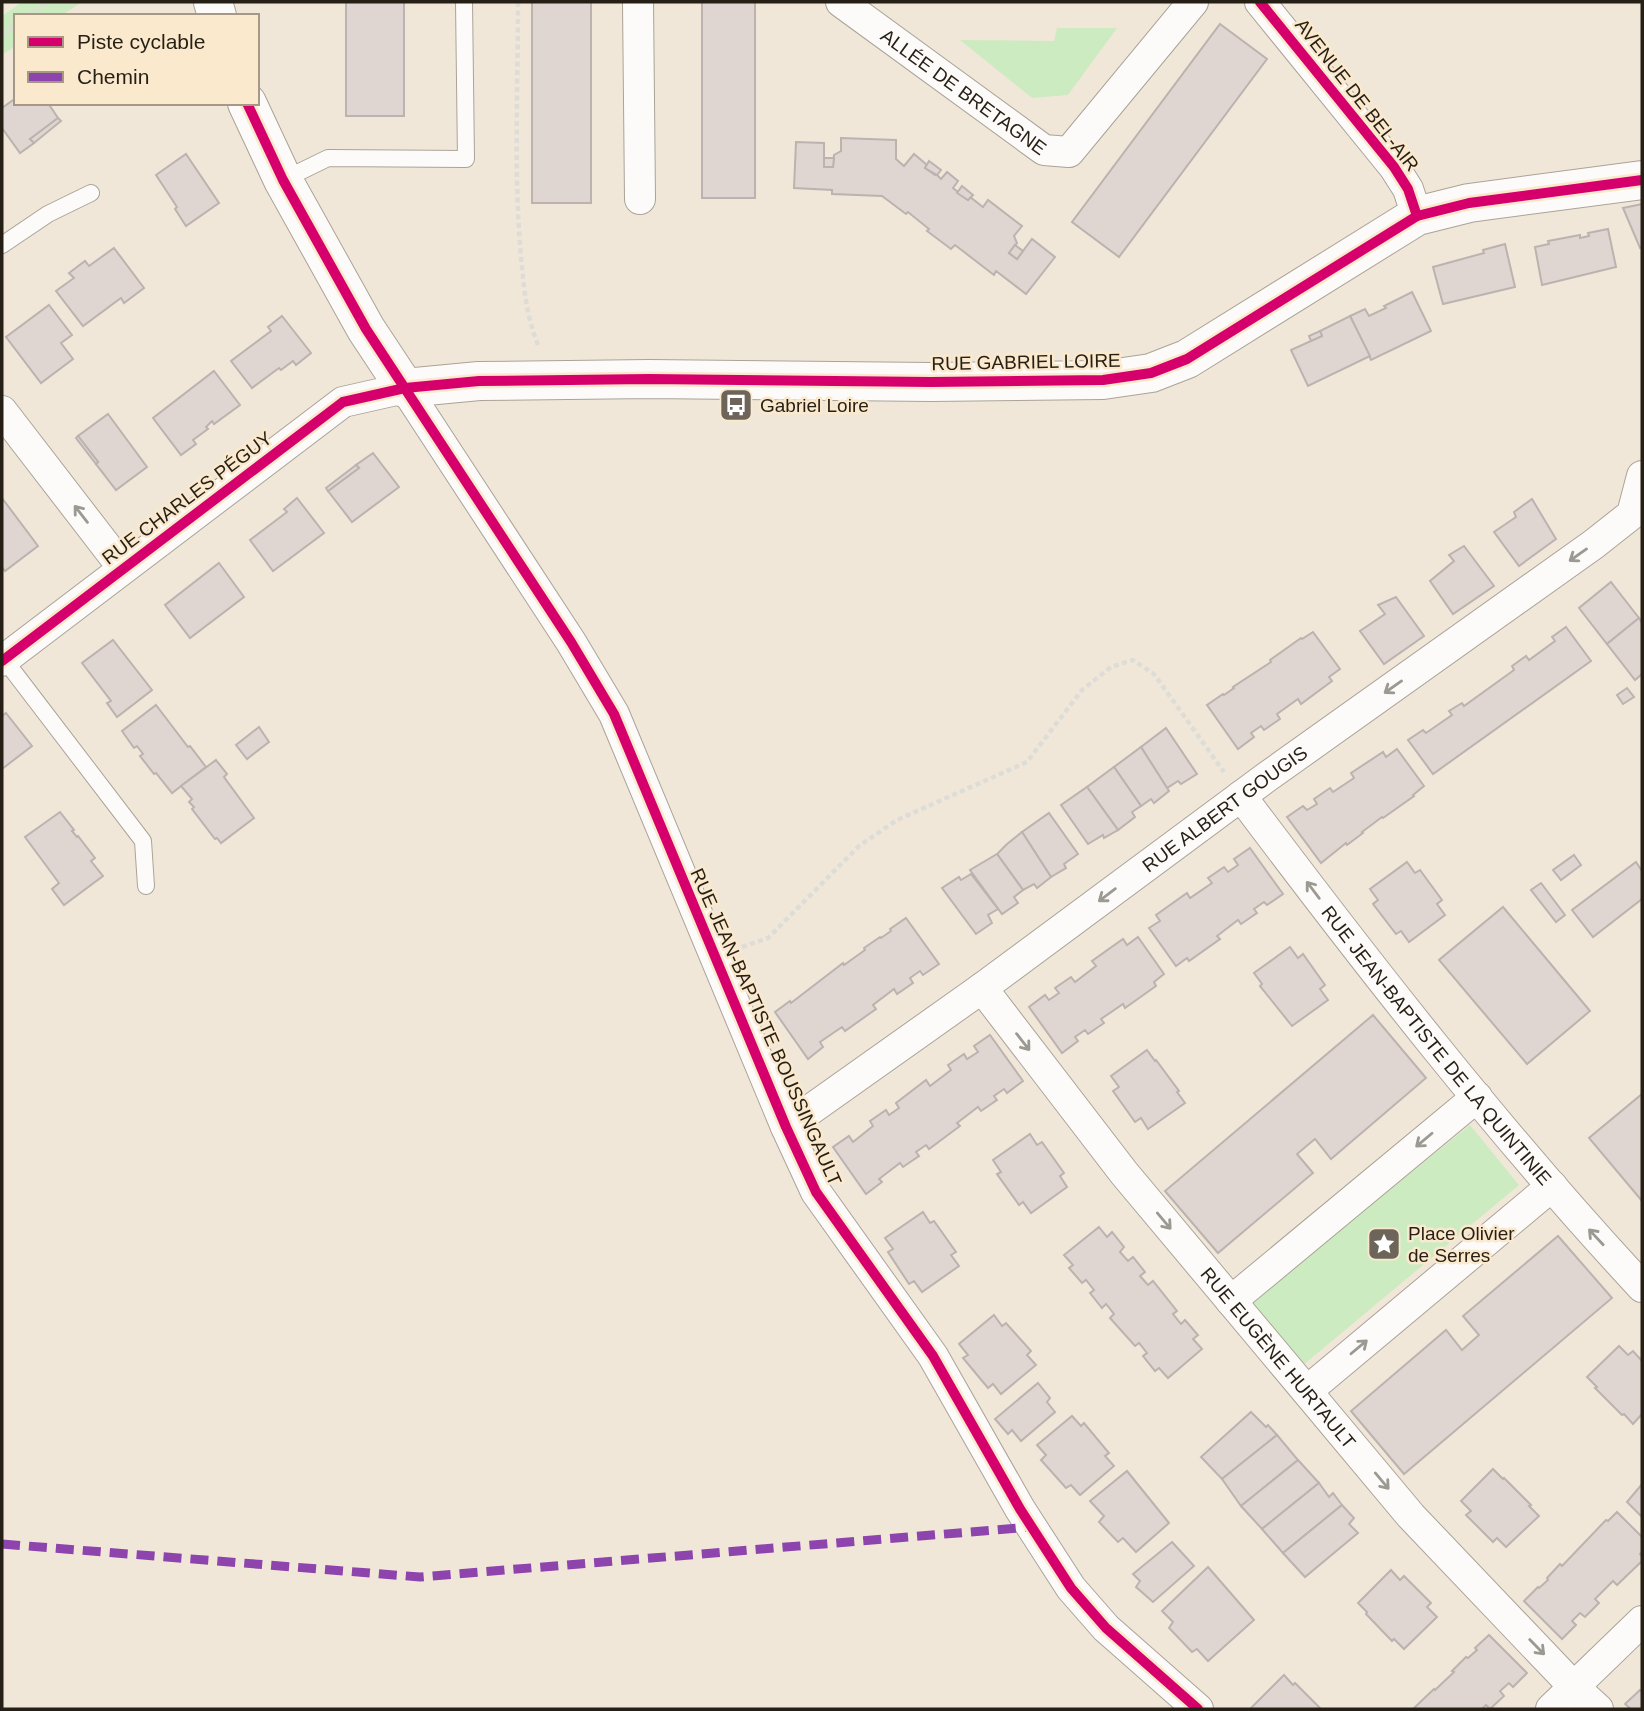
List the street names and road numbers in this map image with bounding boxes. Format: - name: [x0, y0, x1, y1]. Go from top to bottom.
- street label: AVENUE DE BEL-AIR: [1291, 15, 1423, 175]
- street label: ALLÉE DE BRETAGNE: [877, 24, 1051, 159]
- street label: RUE GABRIEL LOIRE: [931, 350, 1121, 374]
- street label: RUE CHARLES PÉGUY: [98, 427, 276, 569]
- street label: RUE ALBERT GOUGIS: [1138, 741, 1311, 876]
- street label: RUE JEAN-BAPTISTE BOUSSINGAULT: [686, 865, 846, 1189]
- street label: RUE JEAN-BAPTISTE DE LA QUINTINIE: [1318, 902, 1556, 1189]
- street label: RUE EUGÈNE HURTAULT: [1197, 1263, 1360, 1453]

